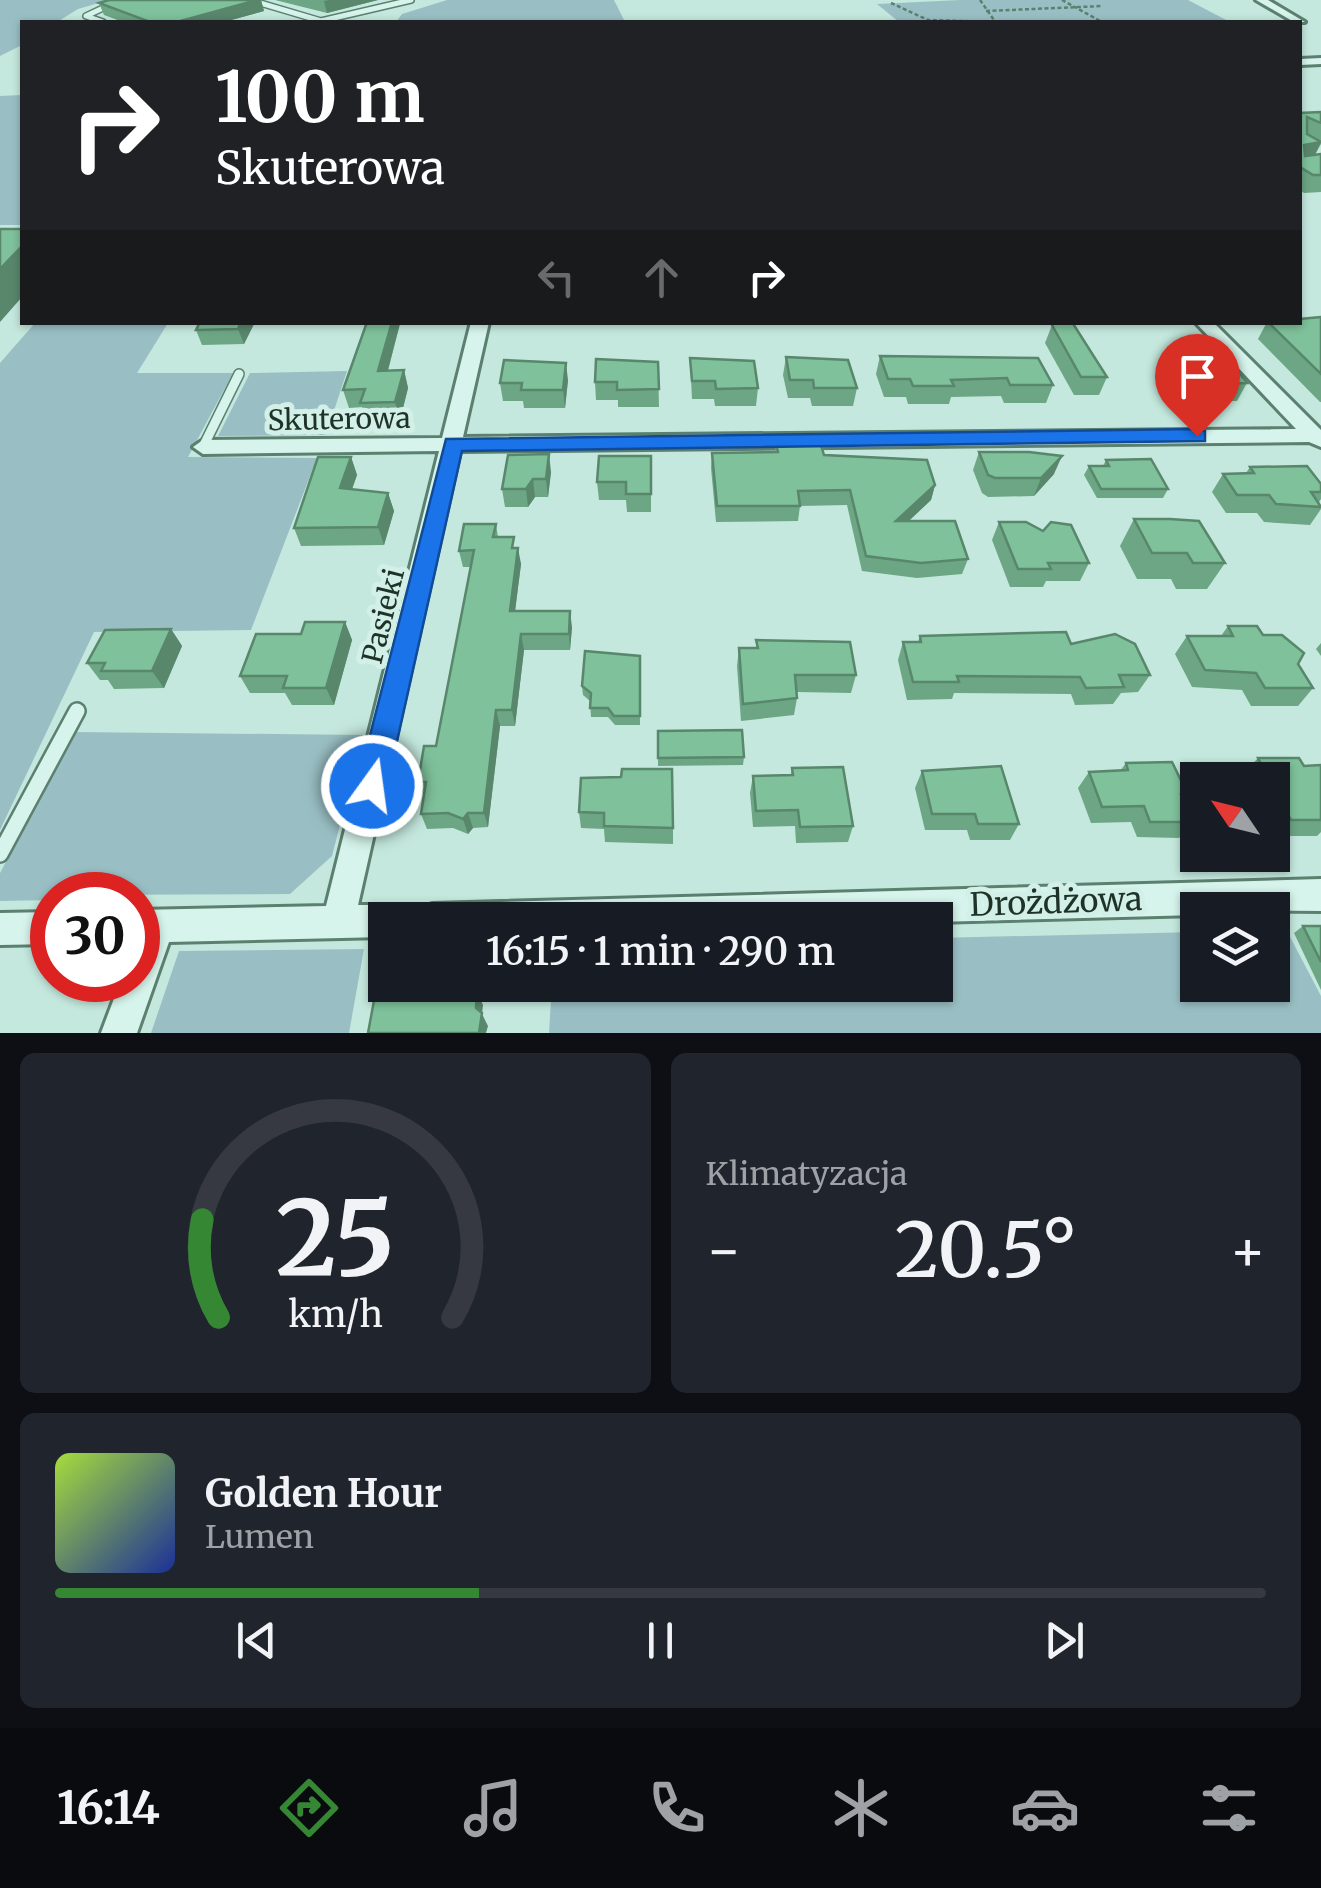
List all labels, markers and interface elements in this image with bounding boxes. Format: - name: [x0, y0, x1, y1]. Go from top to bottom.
- text: 100 m: [215, 53, 425, 141]
- icon: right: [50, 60, 180, 190]
- text: Skuterowa: [215, 140, 445, 196]
- icon: left: [529, 250, 584, 305]
- icon: ahead: [634, 250, 689, 305]
- icon: right: [739, 250, 794, 305]
- pin: [1155, 334, 1240, 437]
- icon: arrive: [1170, 349, 1225, 404]
- street label: Skuterowa: [267, 400, 411, 438]
- street label: Pasieki: [354, 565, 412, 667]
- position arrow: [320, 734, 424, 838]
- north arrow: [1180, 762, 1290, 872]
- map controls: [1180, 762, 1290, 1002]
- speed limit sign: 30: [30, 872, 160, 1002]
- street label: Drożdżowa: [969, 879, 1143, 925]
- button: layers: [1180, 892, 1290, 1002]
- text: 16:15 · 1 min · 290 m: [486, 928, 835, 975]
- text: Klimatyzacja: [706, 1154, 907, 1194]
- text: 25: [276, 1173, 395, 1303]
- text: 20.5°: [894, 1203, 1077, 1297]
- text: −: [706, 1216, 742, 1285]
- text: +: [1229, 1216, 1266, 1285]
- text: km/h: [288, 1292, 383, 1337]
- text: Golden Hour: [205, 1470, 442, 1517]
- text: Lumen: [205, 1517, 314, 1557]
- icon: previous: [229, 1613, 284, 1668]
- icon: pause: [633, 1613, 688, 1668]
- icon: next: [1037, 1613, 1092, 1668]
- icon: directions: [274, 1773, 344, 1843]
- icon: music: [458, 1773, 528, 1843]
- icon: phone: [642, 1773, 712, 1843]
- icon: climate: [826, 1773, 896, 1843]
- icon: car: [1010, 1773, 1080, 1843]
- icon: filters: [1194, 1773, 1264, 1843]
- text: 16:14: [57, 1780, 160, 1836]

